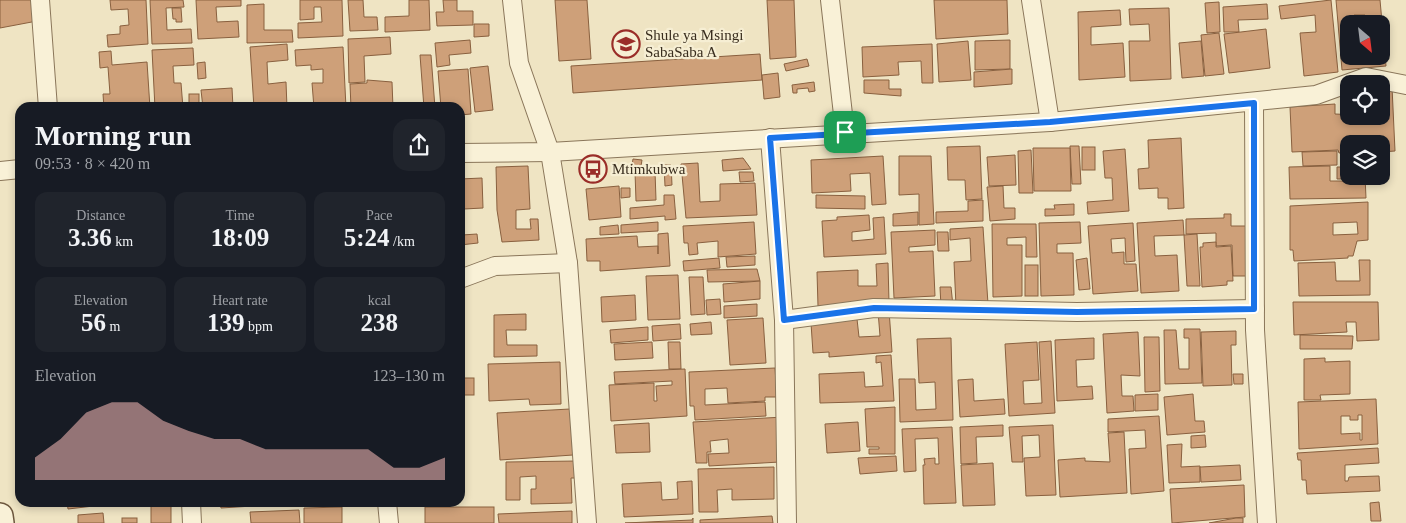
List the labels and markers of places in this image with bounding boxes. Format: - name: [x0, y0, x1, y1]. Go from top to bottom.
- place label: Shule ya Msingi SabaSaba A: [645, 27, 743, 60]
- school or university icon: Shule ya Msingi SabaSaba A: [611, 29, 641, 59]
- pin: [824, 111, 866, 153]
- bus stop icon: Mtimkubwa: [578, 154, 608, 184]
- place label: Mtimkubwa: [612, 161, 686, 177]

